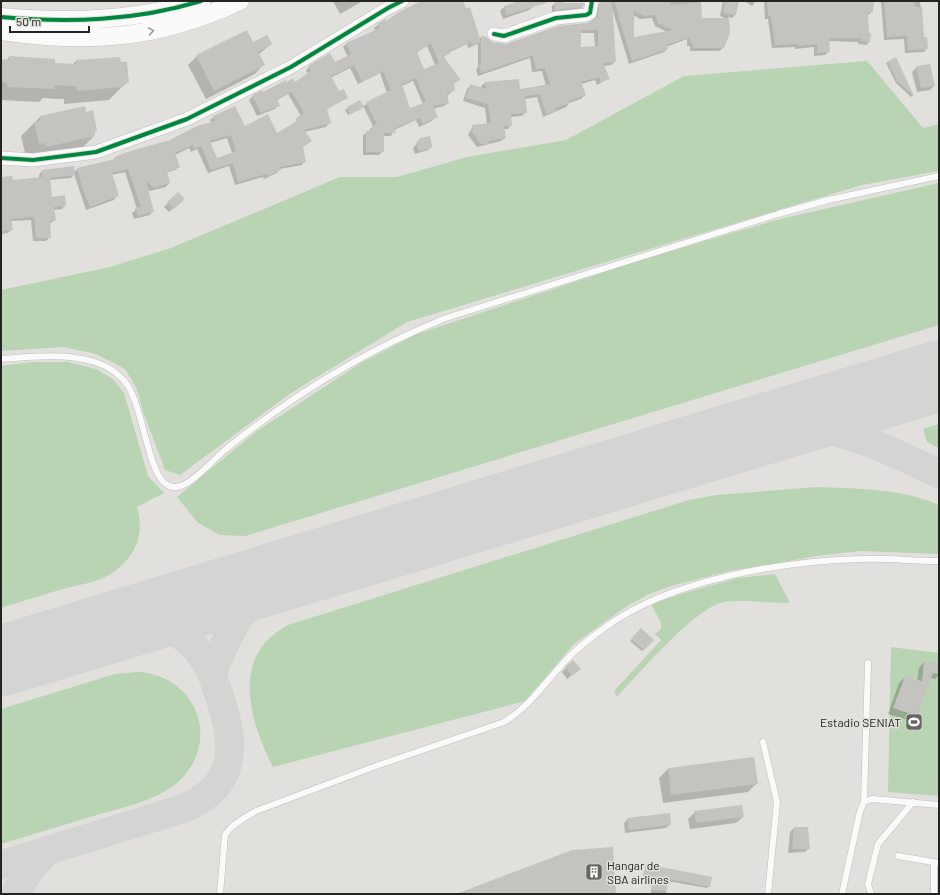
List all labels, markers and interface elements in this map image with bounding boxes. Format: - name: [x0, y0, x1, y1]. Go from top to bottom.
- scale bar: [10, 8, 89, 34]
- text: 50 m: [16, 14, 41, 28]
- one-way arrow: [148, 27, 154, 36]
- sports icon: Estadio SENIAT: [904, 712, 924, 732]
- place label: Estadio SENIAT: [820, 715, 901, 729]
- place label: Hangar de SBA airlines: [607, 858, 669, 886]
- building icon: Hangar de SBA airlines: [584, 862, 604, 882]

